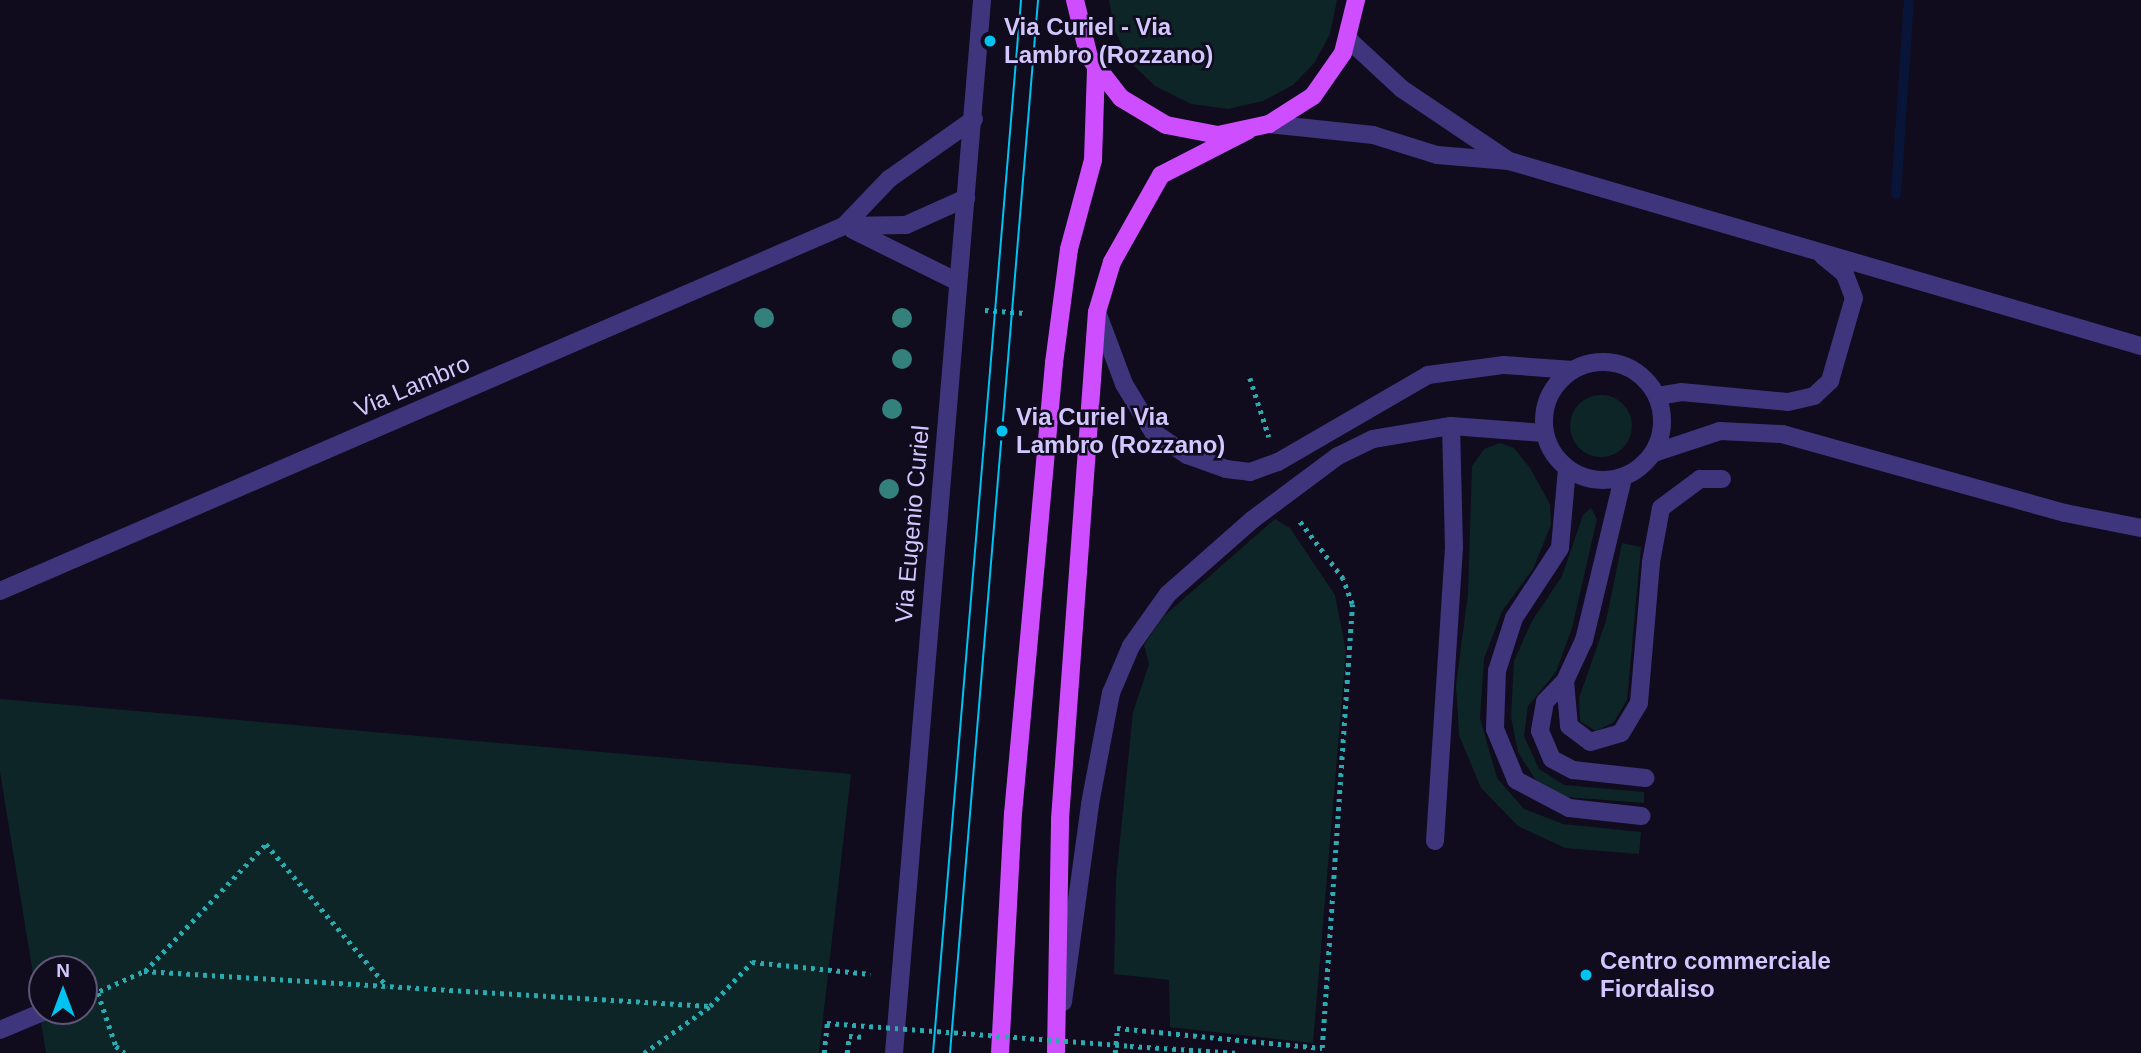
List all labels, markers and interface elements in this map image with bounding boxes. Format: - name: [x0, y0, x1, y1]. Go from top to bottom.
- place label: Via Curiel - Via Lambro (Rozzano): [1004, 13, 1213, 69]
- marker: Via Curiel - Via Lambro (Rozzano): [982, 33, 998, 49]
- street label: Via Lambro: [350, 349, 474, 423]
- place label: Via Curiel Via Lambro (Rozzano): [1016, 403, 1225, 459]
- marker: Via Curiel Via Lambro (Rozzano): [994, 423, 1010, 439]
- street label: Via Eugenio Curiel: [889, 424, 935, 624]
- place label: Centro commerciale Fiordaliso: [1600, 947, 1831, 1003]
- north arrow: [28, 955, 98, 1025]
- text: N: [56, 960, 70, 981]
- marker: Centro commerciale Fiordaliso: [1578, 967, 1594, 983]

